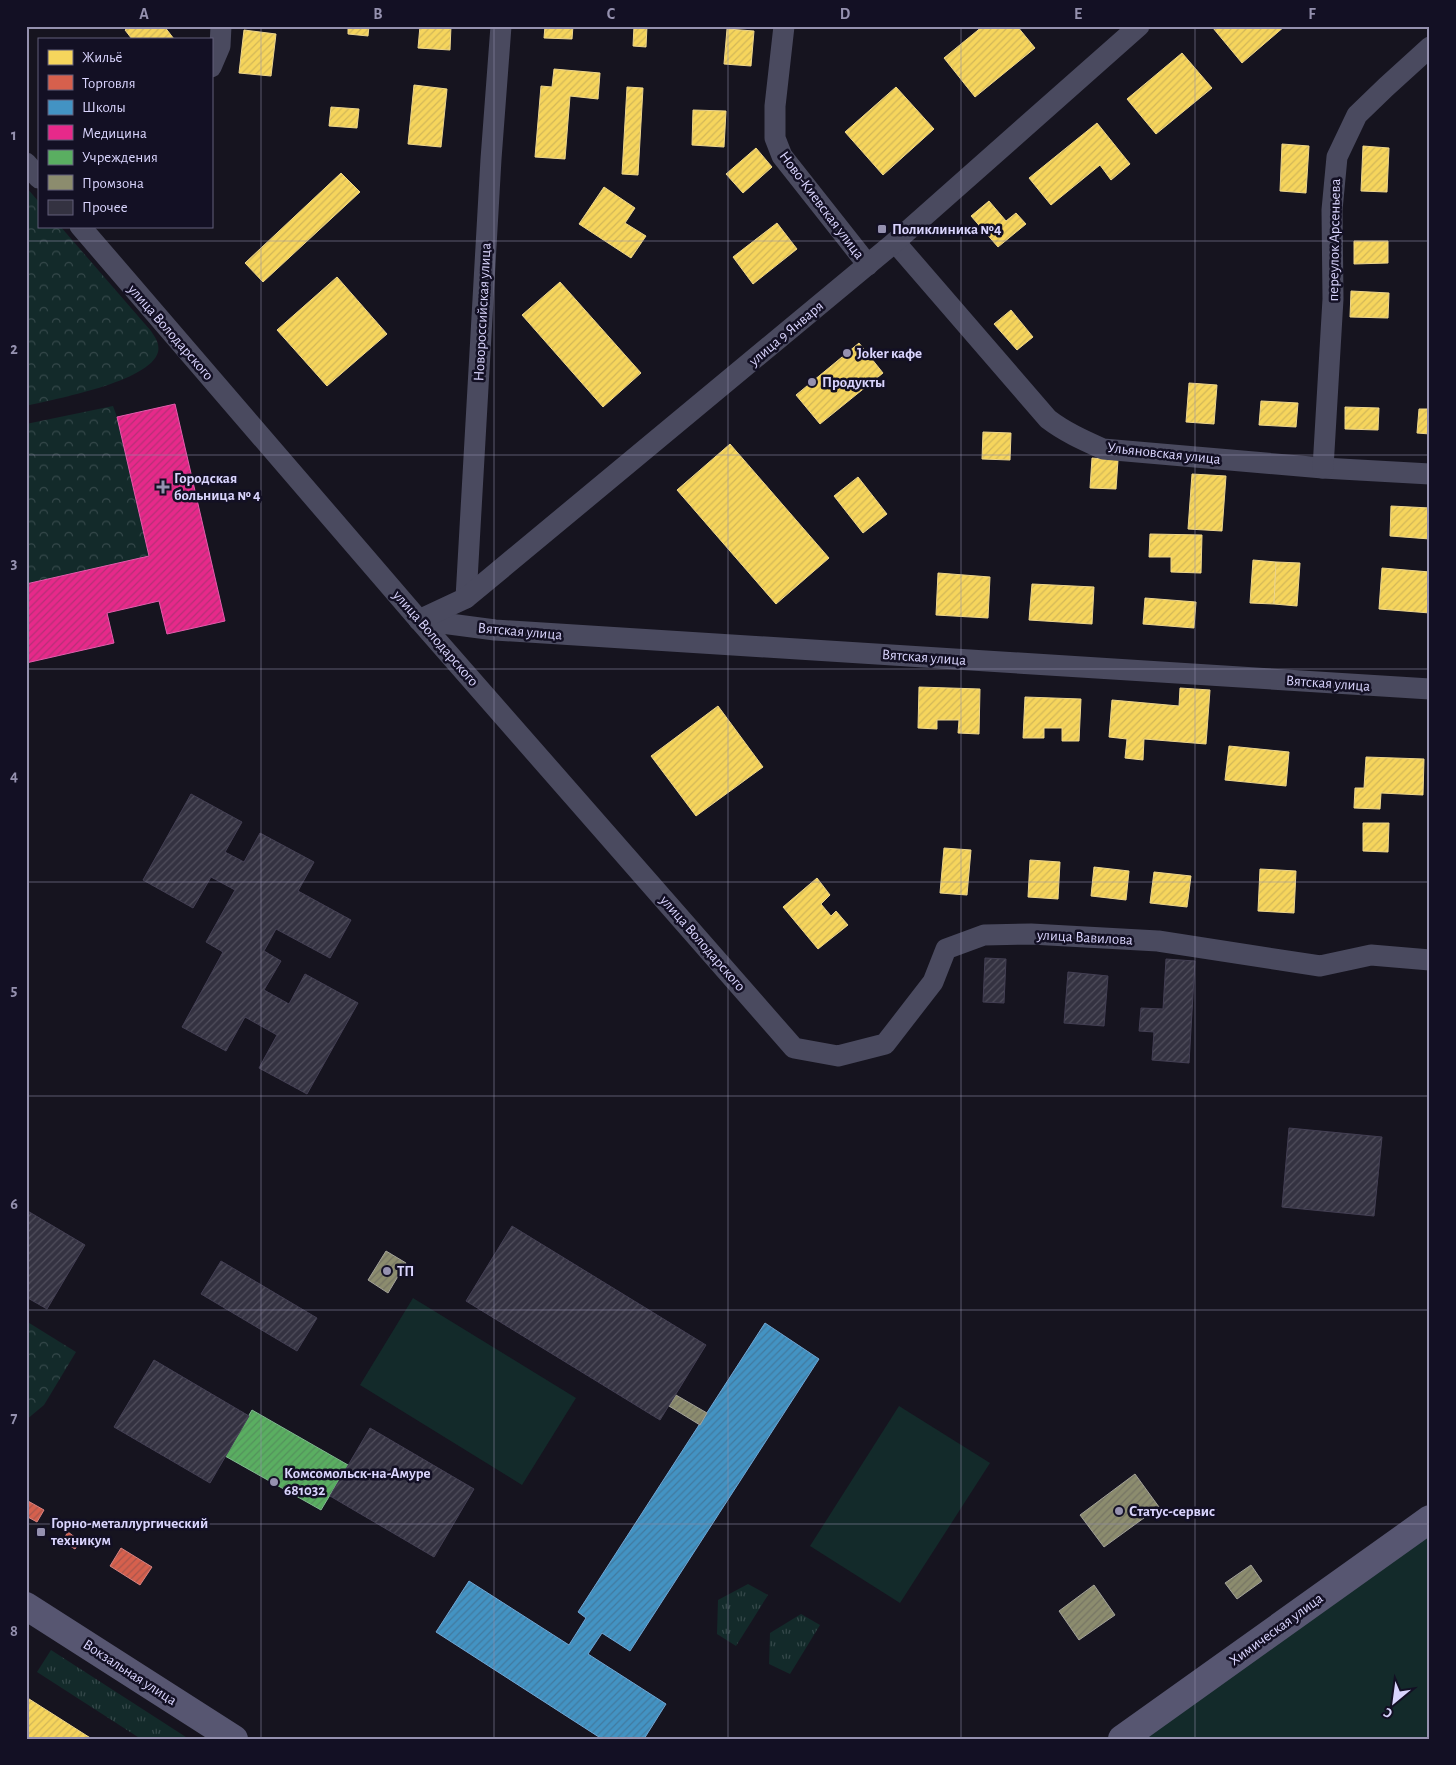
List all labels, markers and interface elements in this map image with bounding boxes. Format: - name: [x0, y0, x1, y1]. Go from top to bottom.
- text: A: [139, 6, 149, 22]
- text: B: [373, 6, 383, 22]
- text: C: [607, 6, 616, 22]
- text: D: [840, 6, 851, 22]
- text: E: [1074, 6, 1082, 22]
- text: F: [1308, 6, 1316, 22]
- legend: [38, 38, 212, 228]
- text: Жильё: [82, 50, 122, 65]
- text: Торговля: [82, 76, 136, 91]
- text: Школы: [82, 100, 126, 115]
- text: Медицина: [82, 126, 147, 141]
- text: 1: [11, 127, 17, 143]
- street label: Ново-Киевская улица: [776, 149, 867, 262]
- text: Учреждения: [82, 150, 158, 165]
- text: Промзона: [82, 176, 144, 191]
- street label: переулок Арсеньева: [1326, 178, 1343, 302]
- text: Прочее: [82, 200, 128, 215]
- place label: Поликлиника №4: [892, 222, 1002, 237]
- marker: Поликлиника №4: [876, 223, 888, 235]
- street label: Новороссийская улица: [471, 242, 494, 382]
- street label: улица Володарского: [124, 281, 216, 383]
- street label: улица 9 Января: [745, 298, 826, 369]
- text: 2: [10, 341, 18, 357]
- place label: Joker кафе: [857, 346, 922, 361]
- marker: Joker кафе: [841, 347, 853, 359]
- place label: Продукты: [822, 375, 885, 390]
- marker: Продукты: [806, 376, 818, 388]
- street label: Ульяновская улица: [1106, 440, 1222, 467]
- place label: Городская больница № 4: [174, 471, 261, 503]
- marker: Городская больница № 4: [156, 480, 170, 494]
- text: 3: [11, 555, 18, 571]
- street label: улица Володарского: [389, 587, 481, 689]
- street label: Вятская улица: [477, 620, 563, 643]
- street label: Вятская улица: [881, 647, 967, 668]
- street label: Вятская улица: [1285, 673, 1371, 694]
- text: 4: [10, 768, 18, 784]
- street label: улица Володарского: [656, 892, 748, 994]
- street label: улица Вавилова: [1036, 927, 1133, 948]
- text: 5: [11, 982, 18, 998]
- text: 6: [10, 1196, 18, 1212]
- place label: ТП: [397, 1264, 414, 1279]
- marker: ТП: [381, 1265, 393, 1277]
- text: 7: [11, 1410, 18, 1426]
- place label: Комсомольск-на-Амуре 681032: [284, 1466, 431, 1498]
- marker: Комсомольск-на-Амуре 681032: [268, 1476, 280, 1488]
- place label: Статус-сервис: [1129, 1504, 1215, 1519]
- marker: Статус-сервис: [1113, 1505, 1125, 1517]
- place label: Горно-металлургический техникум: [50, 1516, 208, 1548]
- marker: Горно-металлургический техникум: [35, 1526, 47, 1538]
- street label: Химическая улица: [1227, 1590, 1326, 1668]
- text: 8: [10, 1623, 18, 1639]
- street label: Вокзальная улица: [80, 1637, 179, 1708]
- north arrow: [1368, 1678, 1418, 1728]
- text: С: [1381, 1704, 1395, 1720]

